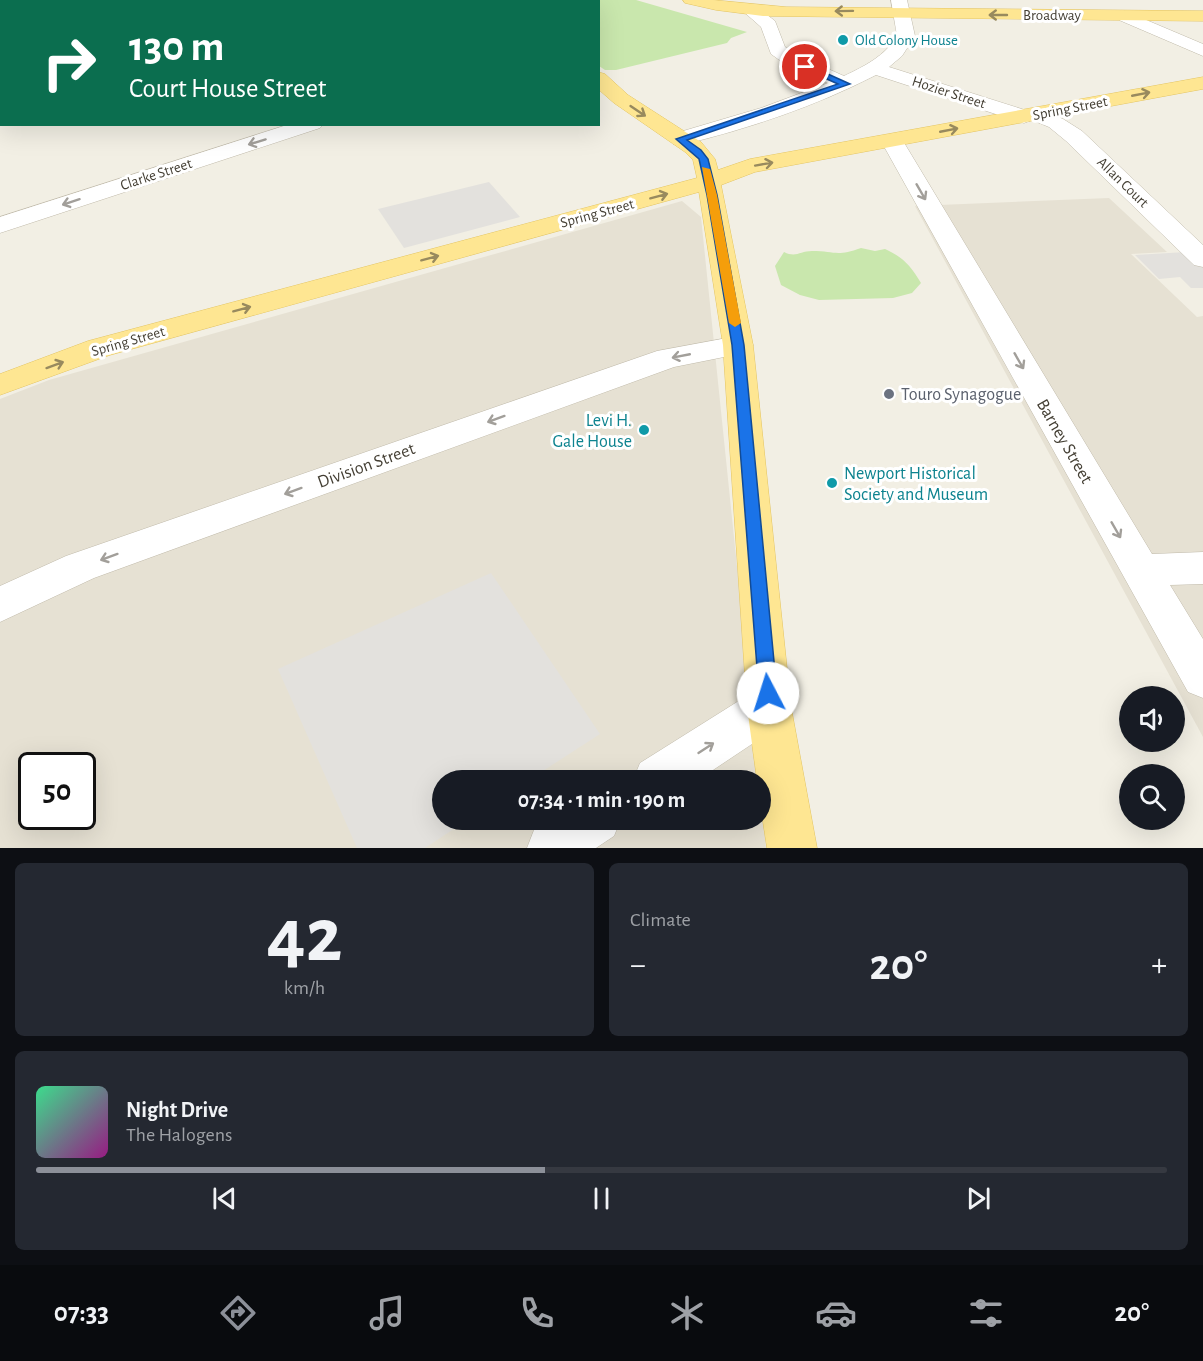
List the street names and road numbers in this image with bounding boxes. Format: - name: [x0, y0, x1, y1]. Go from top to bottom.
- street label: Broadway: [1023, 8, 1081, 23]
- street label: Hozier Street: [910, 74, 988, 111]
- street label: Spring Street: [1031, 94, 1109, 123]
- street label: Allan Court: [1094, 154, 1151, 211]
- street label: Clarke Street: [118, 156, 194, 193]
- street label: Spring Street: [559, 196, 636, 231]
- street label: Spring Street: [90, 324, 167, 359]
- street label: Barney Street: [1033, 396, 1096, 487]
- street label: Division Street: [315, 440, 418, 492]

